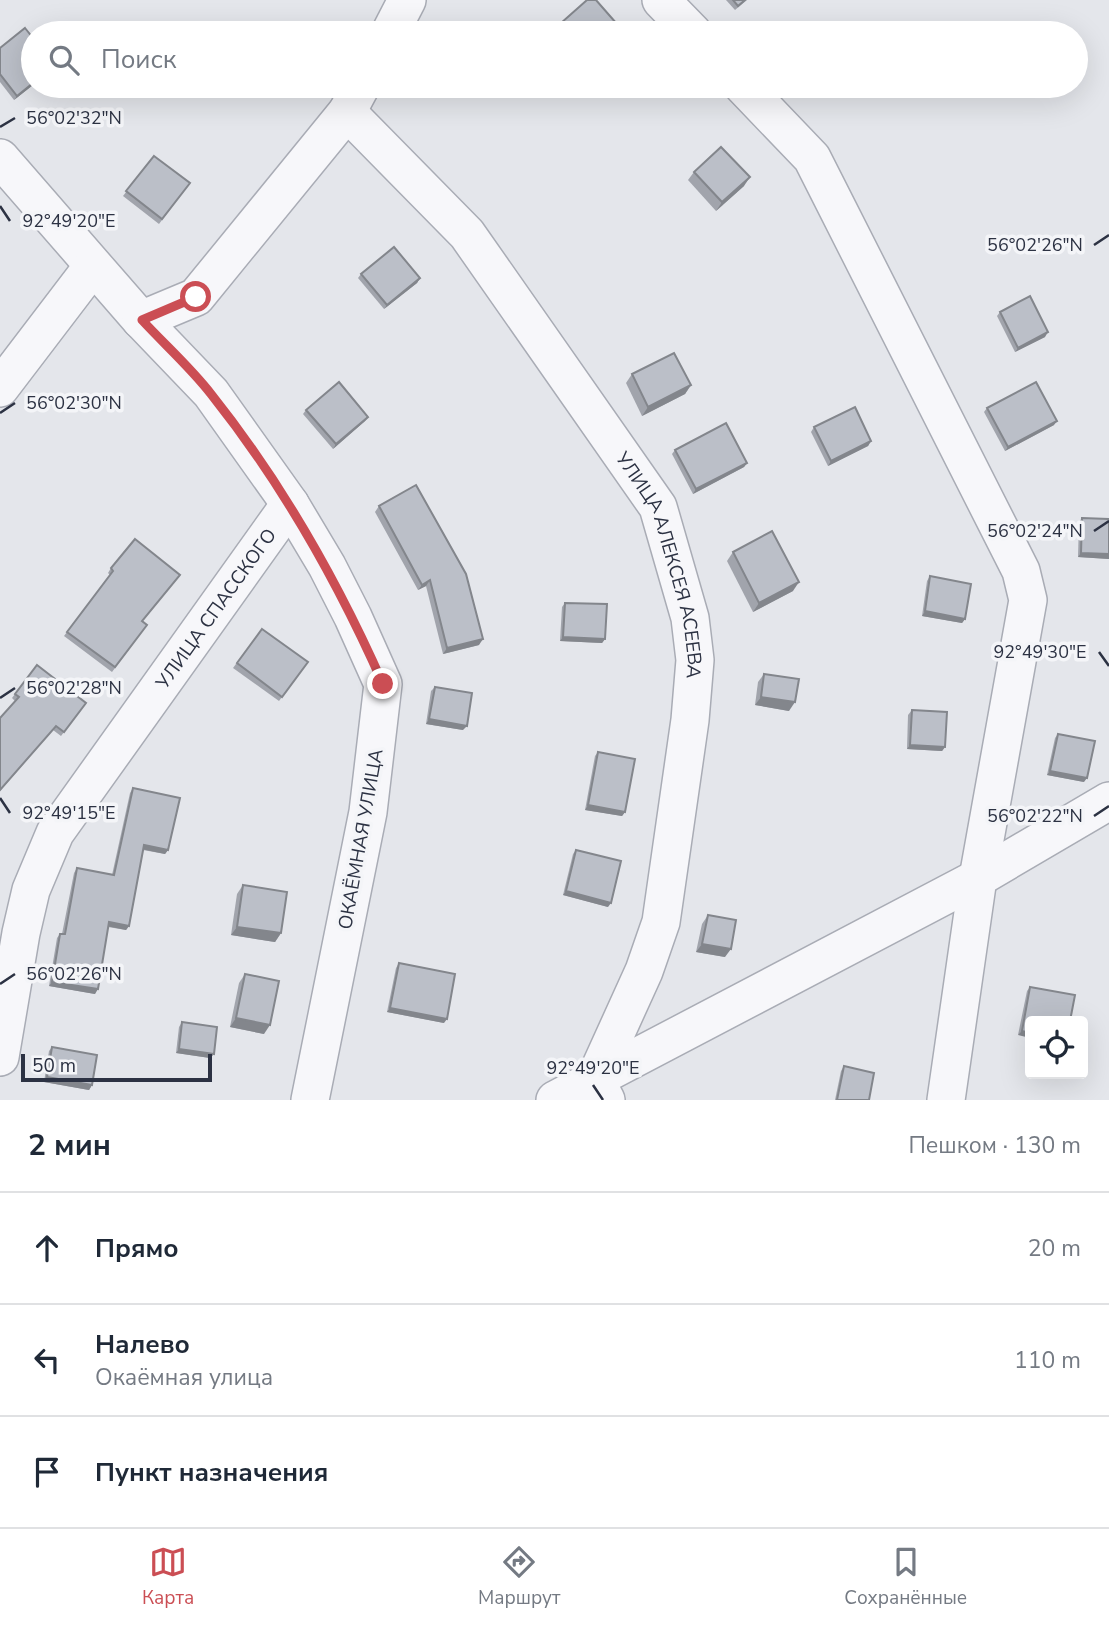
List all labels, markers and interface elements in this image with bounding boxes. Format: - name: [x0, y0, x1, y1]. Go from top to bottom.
- search box: [21, 21, 1088, 98]
- icon: search: [45, 41, 83, 79]
- text: Поиск: [101, 42, 177, 77]
- text: 56°02'32"N: [26, 106, 122, 130]
- text: 92°49'20"E: [23, 209, 116, 233]
- text: 56°02'26"N: [987, 233, 1083, 257]
- route start: [180, 281, 211, 312]
- text: 56°02'30"N: [26, 391, 122, 415]
- street label: УЛИЦА АЛЕКСЕЯ АСЕЕВА: [609, 446, 707, 680]
- text: 56°02'24"N: [987, 519, 1083, 543]
- street label: УЛИЦА СПАССКОГО: [150, 523, 283, 695]
- text: 92°49'30"E: [994, 640, 1087, 664]
- route end: [367, 668, 398, 699]
- text: 56°02'28"N: [26, 676, 122, 700]
- street label: ОКАЁМНАЯ УЛИЦА: [332, 747, 390, 931]
- text: 92°49'15"E: [23, 801, 116, 825]
- text: 56°02'22"N: [987, 804, 1083, 828]
- text: 56°02'26"N: [26, 962, 122, 986]
- map controls: [1025, 1016, 1088, 1079]
- button: locate: [1025, 1016, 1088, 1079]
- scale bar: [21, 1051, 212, 1083]
- text: 50 m: [32, 1053, 76, 1079]
- text: 92°49'20"E: [547, 1056, 640, 1080]
- text: 2 мин: [28, 1125, 111, 1166]
- text: Пешком · 130 m: [908, 1130, 1081, 1161]
- icon: ahead: [28, 1229, 66, 1267]
- text: Прямо: [95, 1231, 179, 1266]
- text: 20 m: [1028, 1233, 1081, 1264]
- text: Налево: [95, 1327, 190, 1362]
- icon: left: [28, 1341, 66, 1379]
- text: 110 m: [1014, 1345, 1081, 1376]
- text: Окаёмная улица: [95, 1362, 273, 1393]
- icon: arrive: [28, 1453, 66, 1491]
- text: Пункт назначения: [95, 1455, 328, 1490]
- tab: Карта: [142, 1543, 194, 1611]
- tab: Маршрут: [478, 1543, 561, 1611]
- tab: Сохранённые: [844, 1543, 967, 1611]

